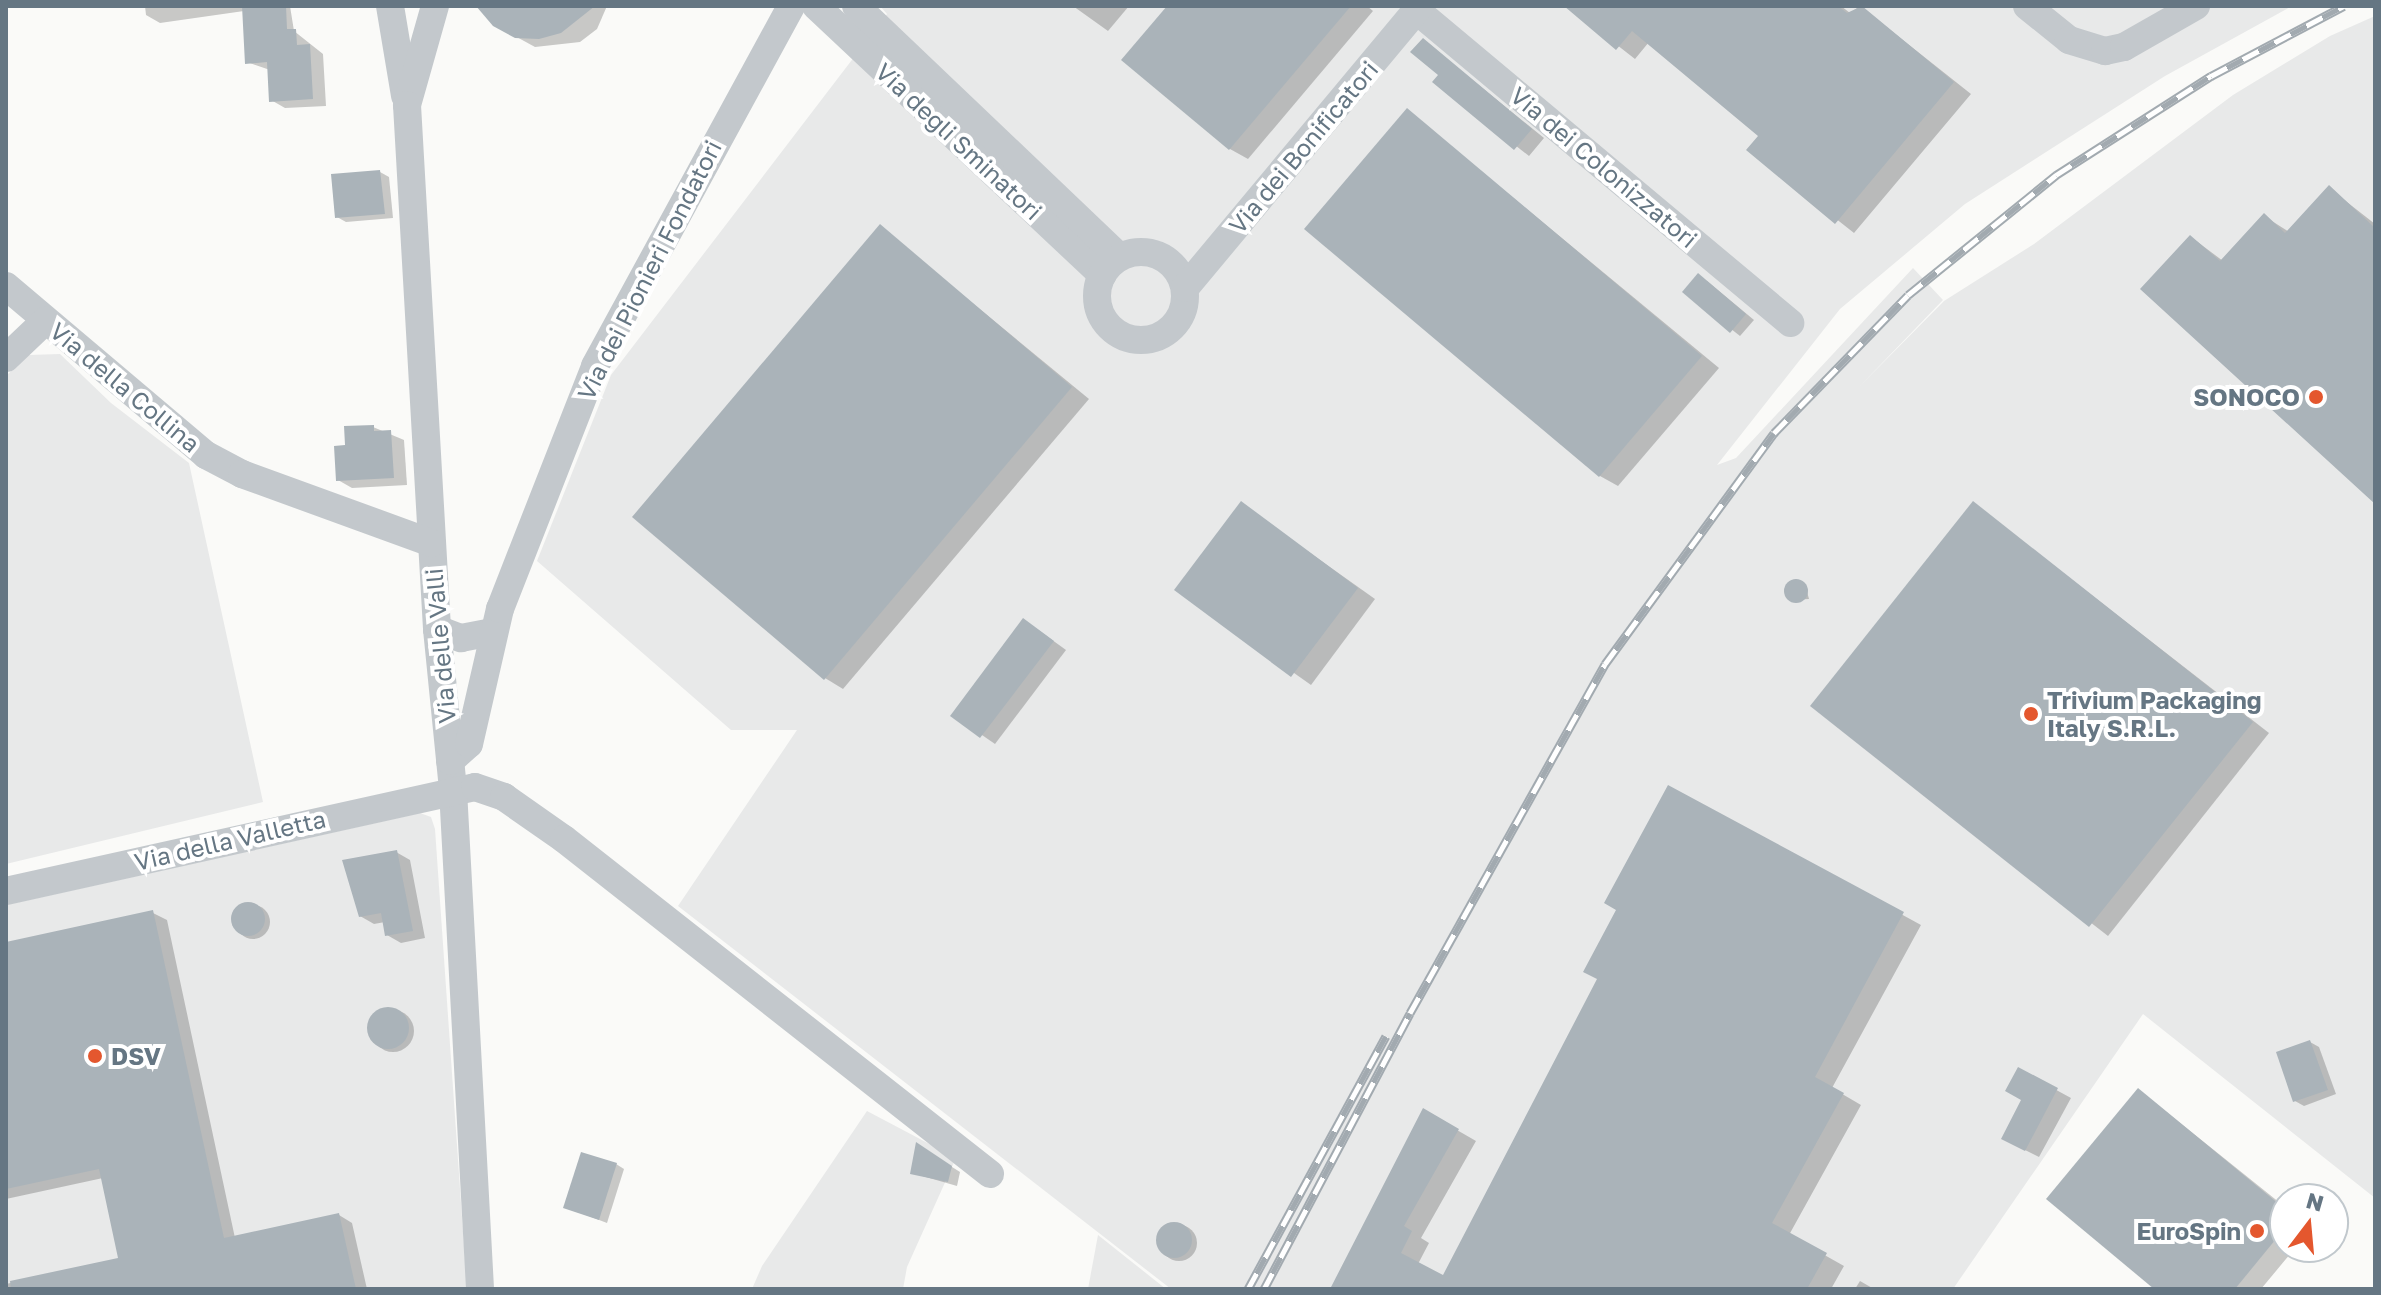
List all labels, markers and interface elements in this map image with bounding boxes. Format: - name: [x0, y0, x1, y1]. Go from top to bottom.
- street label: Via dei Bonificatori: [1222, 55, 1384, 239]
- street label: Via degli Sminatori: [870, 57, 1048, 225]
- street label: Via dei Colonizzatori: [1505, 81, 1703, 253]
- street label: Via dei Pionieri Fondatori: [571, 135, 727, 405]
- street label: Via della Collina: [44, 316, 206, 458]
- place label: SONOCO: [2193, 383, 2300, 411]
- marker: SONOCO: [2307, 388, 2325, 406]
- street label: Via delle Valli: [419, 567, 461, 725]
- place label: Trivium Packaging Italy S.R.L.: [2047, 686, 2261, 742]
- marker: Trivium Packaging Italy S.R.L.: [2022, 705, 2040, 723]
- street label: Via della Valletta: [132, 804, 328, 876]
- place label: DSV: [111, 1042, 161, 1070]
- marker: DSV: [86, 1047, 104, 1065]
- north arrow: [2269, 1183, 2349, 1263]
- text: N: [2303, 1186, 2327, 1217]
- place label: EuroSpin: [2136, 1217, 2241, 1245]
- marker: EuroSpin: [2248, 1222, 2266, 1240]

